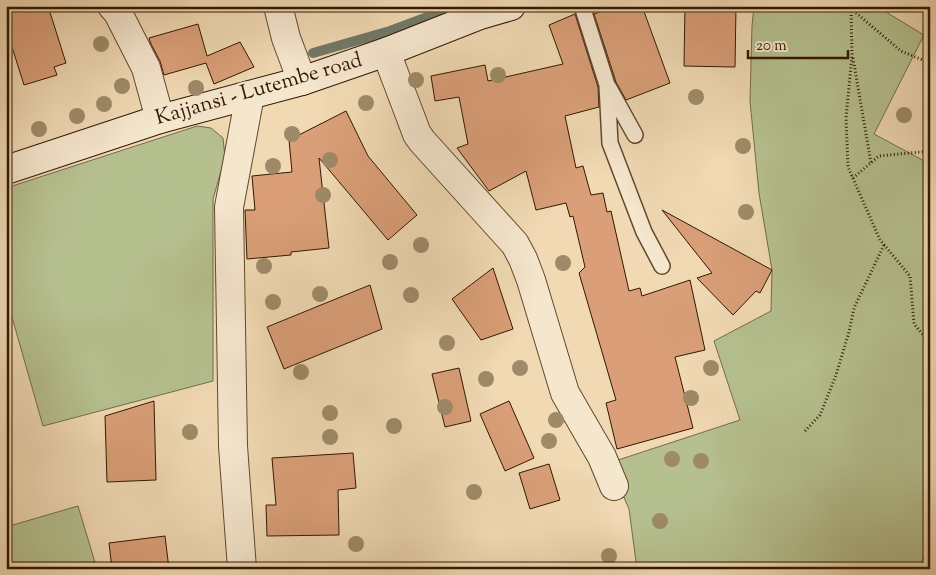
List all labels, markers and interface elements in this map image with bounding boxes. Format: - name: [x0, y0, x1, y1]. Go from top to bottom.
- scale bar: [748, 28, 848, 60]
- text: 20 m: [756, 36, 787, 57]
- street label: Kajjansi - Lutembe road: [152, 46, 366, 134]

